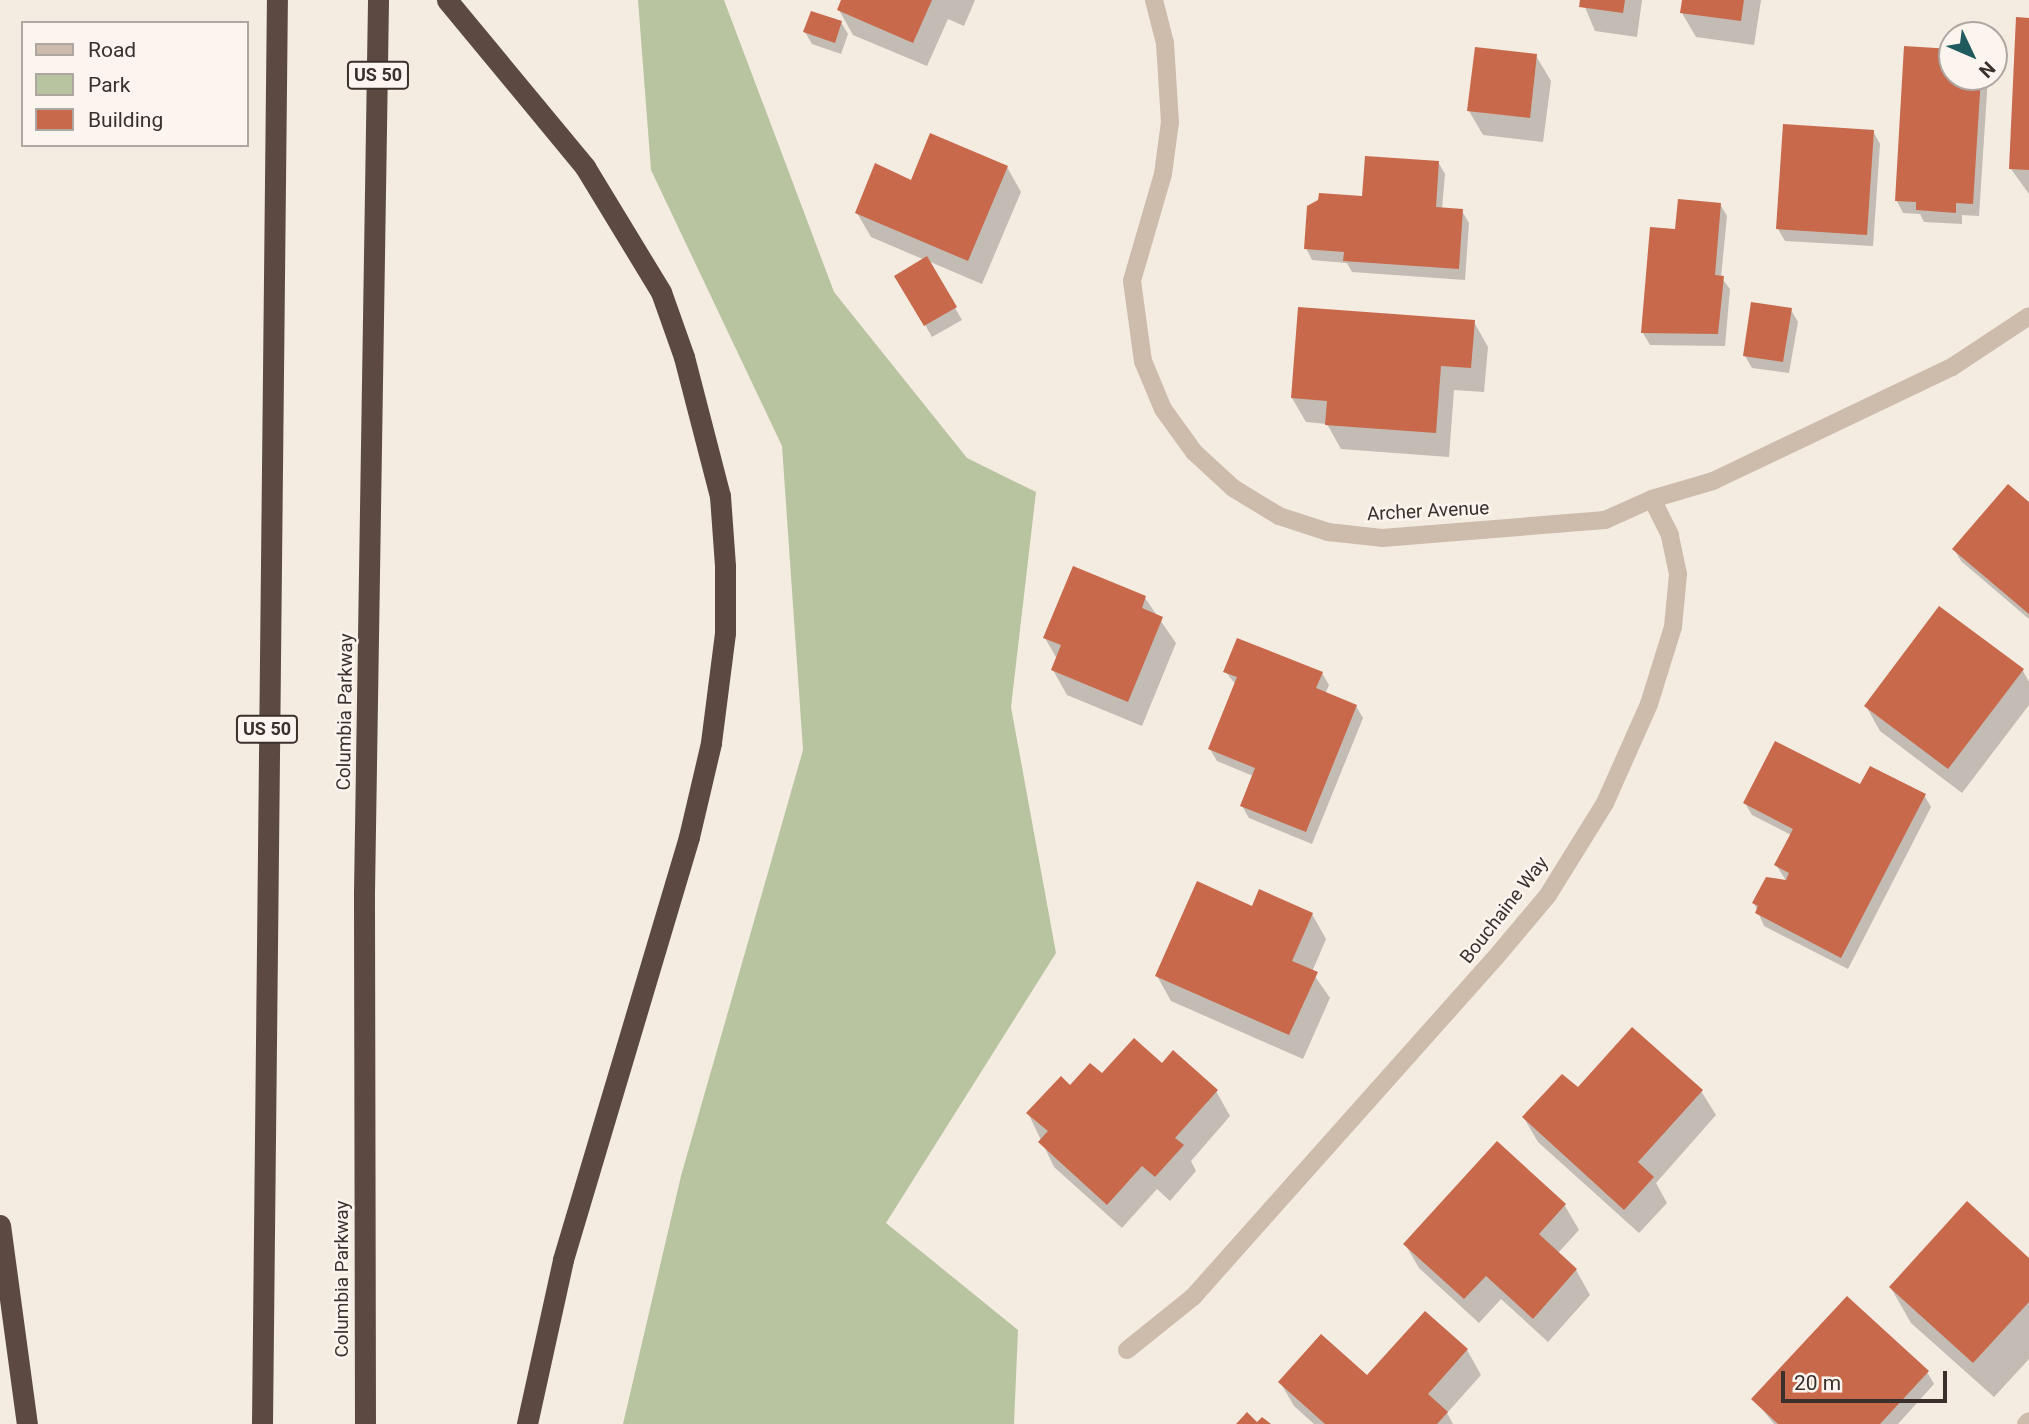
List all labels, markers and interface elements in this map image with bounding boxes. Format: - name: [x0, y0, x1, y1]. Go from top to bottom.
- legend: [21, 21, 248, 147]
- north arrow: [1938, 21, 2008, 91]
- text: Road: [88, 38, 136, 62]
- text: N: [1974, 57, 2000, 82]
- road number: US 50: [346, 60, 410, 90]
- text: Park: [88, 73, 130, 97]
- text: Building: [88, 108, 163, 132]
- street label: Archer Avenue: [1366, 496, 1490, 526]
- street label: Columbia Parkway: [332, 633, 358, 791]
- road number: US 50: [236, 714, 298, 744]
- street label: Bouchaine Way: [1455, 852, 1553, 968]
- street label: Columbia Parkway: [331, 1200, 353, 1358]
- scale bar: [1784, 1358, 1950, 1402]
- text: 20 m: [1794, 1371, 1841, 1395]

